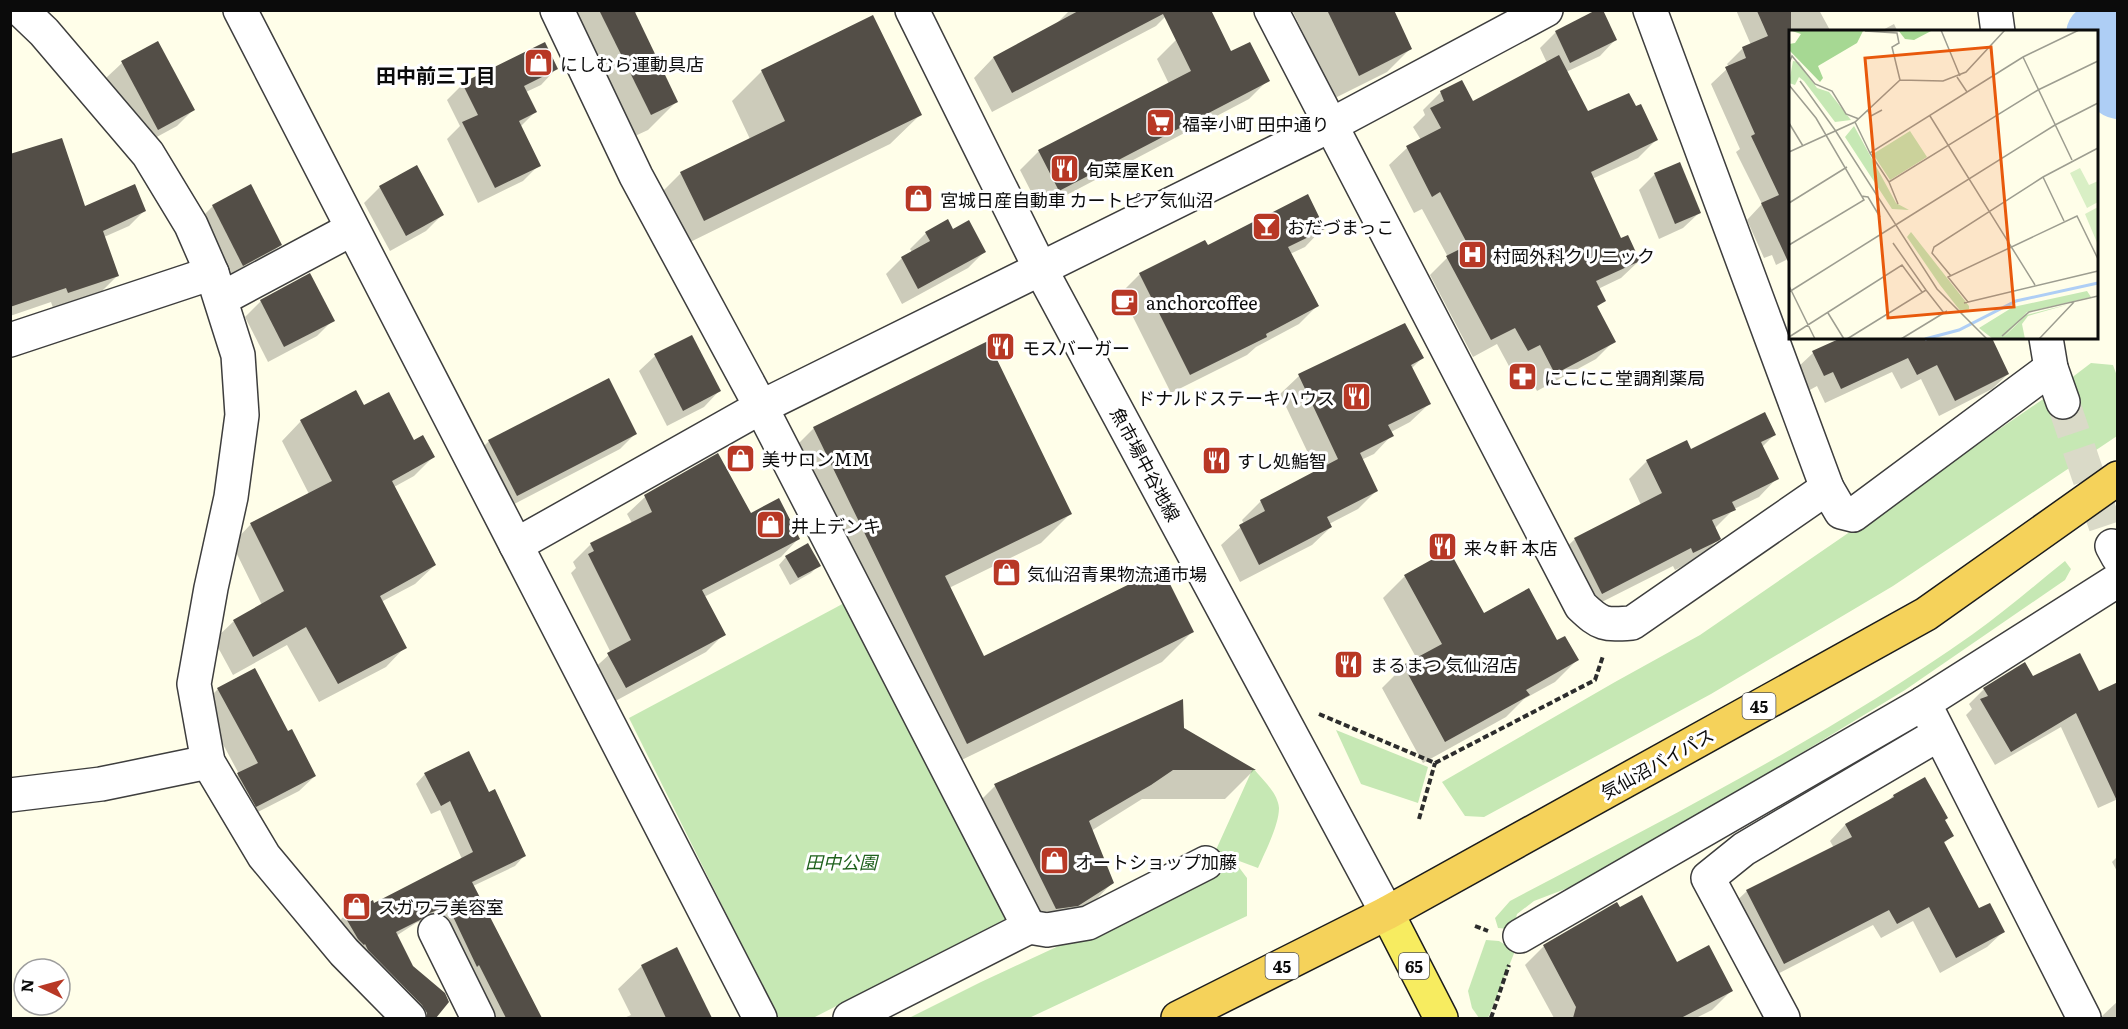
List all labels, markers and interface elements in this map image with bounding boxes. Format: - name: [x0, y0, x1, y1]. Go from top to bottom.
- inset map: [1789, 30, 2098, 339]
- shop icon: にしむら運動具店: [523, 47, 555, 79]
- place label: にしむら運動具店: [560, 50, 704, 77]
- district label: 田中前三丁目: [376, 59, 496, 89]
- supermarket icon: 福幸小町 田中通り: [1145, 107, 1177, 139]
- place label: 福幸小町 田中通り: [1182, 110, 1330, 137]
- restaurant icon: 旬菜屋Ken: [1049, 153, 1081, 185]
- place label: 旬菜屋Ken: [1086, 156, 1174, 183]
- shop icon: 宮城日産自動車 カートピア気仙沼: [903, 183, 935, 215]
- place label: 宮城日産自動車 カートピア気仙沼: [940, 186, 1214, 213]
- bar icon: おだづまっこ: [1250, 210, 1282, 242]
- place label: おだづまっこ: [1287, 213, 1394, 240]
- hospital icon: 村岡外科クリニック: [1456, 239, 1488, 271]
- place label: 村岡外科クリニック: [1493, 242, 1655, 269]
- cafe icon: anchorcoffee: [1109, 286, 1141, 318]
- place label: anchorcoffee: [1146, 289, 1258, 316]
- restaurant icon: モスバーガー: [985, 331, 1017, 363]
- place label: モスバーガー: [1022, 334, 1130, 361]
- pharmacy icon: にこにこ堂調剤薬局: [1507, 361, 1539, 393]
- place label: にこにこ堂調剤薬局: [1544, 364, 1705, 391]
- restaurant icon: ドナルドステーキハウス: [1340, 381, 1372, 413]
- place label: ドナルドステーキハウス: [1137, 384, 1335, 411]
- street label: 魚市場中谷地線: [1105, 402, 1187, 526]
- shop icon: 美サロンMM: [725, 442, 757, 474]
- restaurant icon: すし処鮨智: [1200, 444, 1232, 476]
- place label: 美サロンMM: [762, 445, 870, 472]
- place label: すし処鮨智: [1237, 447, 1327, 474]
- shop icon: 井上デンキ: [754, 509, 786, 541]
- place label: 井上デンキ: [791, 512, 881, 539]
- restaurant icon: 来々軒 本店: [1427, 531, 1459, 563]
- place label: 来々軒 本店: [1464, 534, 1558, 561]
- shop icon: 気仙沼青果物流通市場: [990, 557, 1022, 589]
- place label: 気仙沼青果物流通市場: [1027, 560, 1207, 587]
- restaurant icon: まるまつ 気仙沼店: [1333, 648, 1365, 680]
- place label: まるまつ 気仙沼店: [1370, 651, 1518, 678]
- road number: 45: [1742, 693, 1776, 719]
- street label: 気仙沼バイパス: [1596, 721, 1718, 805]
- shop icon: オートショップ加藤: [1038, 845, 1070, 877]
- park label: 田中公園: [805, 848, 880, 875]
- place label: オートショップ加藤: [1075, 848, 1237, 875]
- shop icon: スガワラ美容室: [341, 890, 373, 922]
- place label: スガワラ美容室: [378, 893, 504, 920]
- road number: 45: [1266, 953, 1298, 979]
- road number: 65: [1399, 953, 1429, 979]
- north arrow: [12, 957, 72, 1017]
- text: N: [14, 978, 39, 993]

